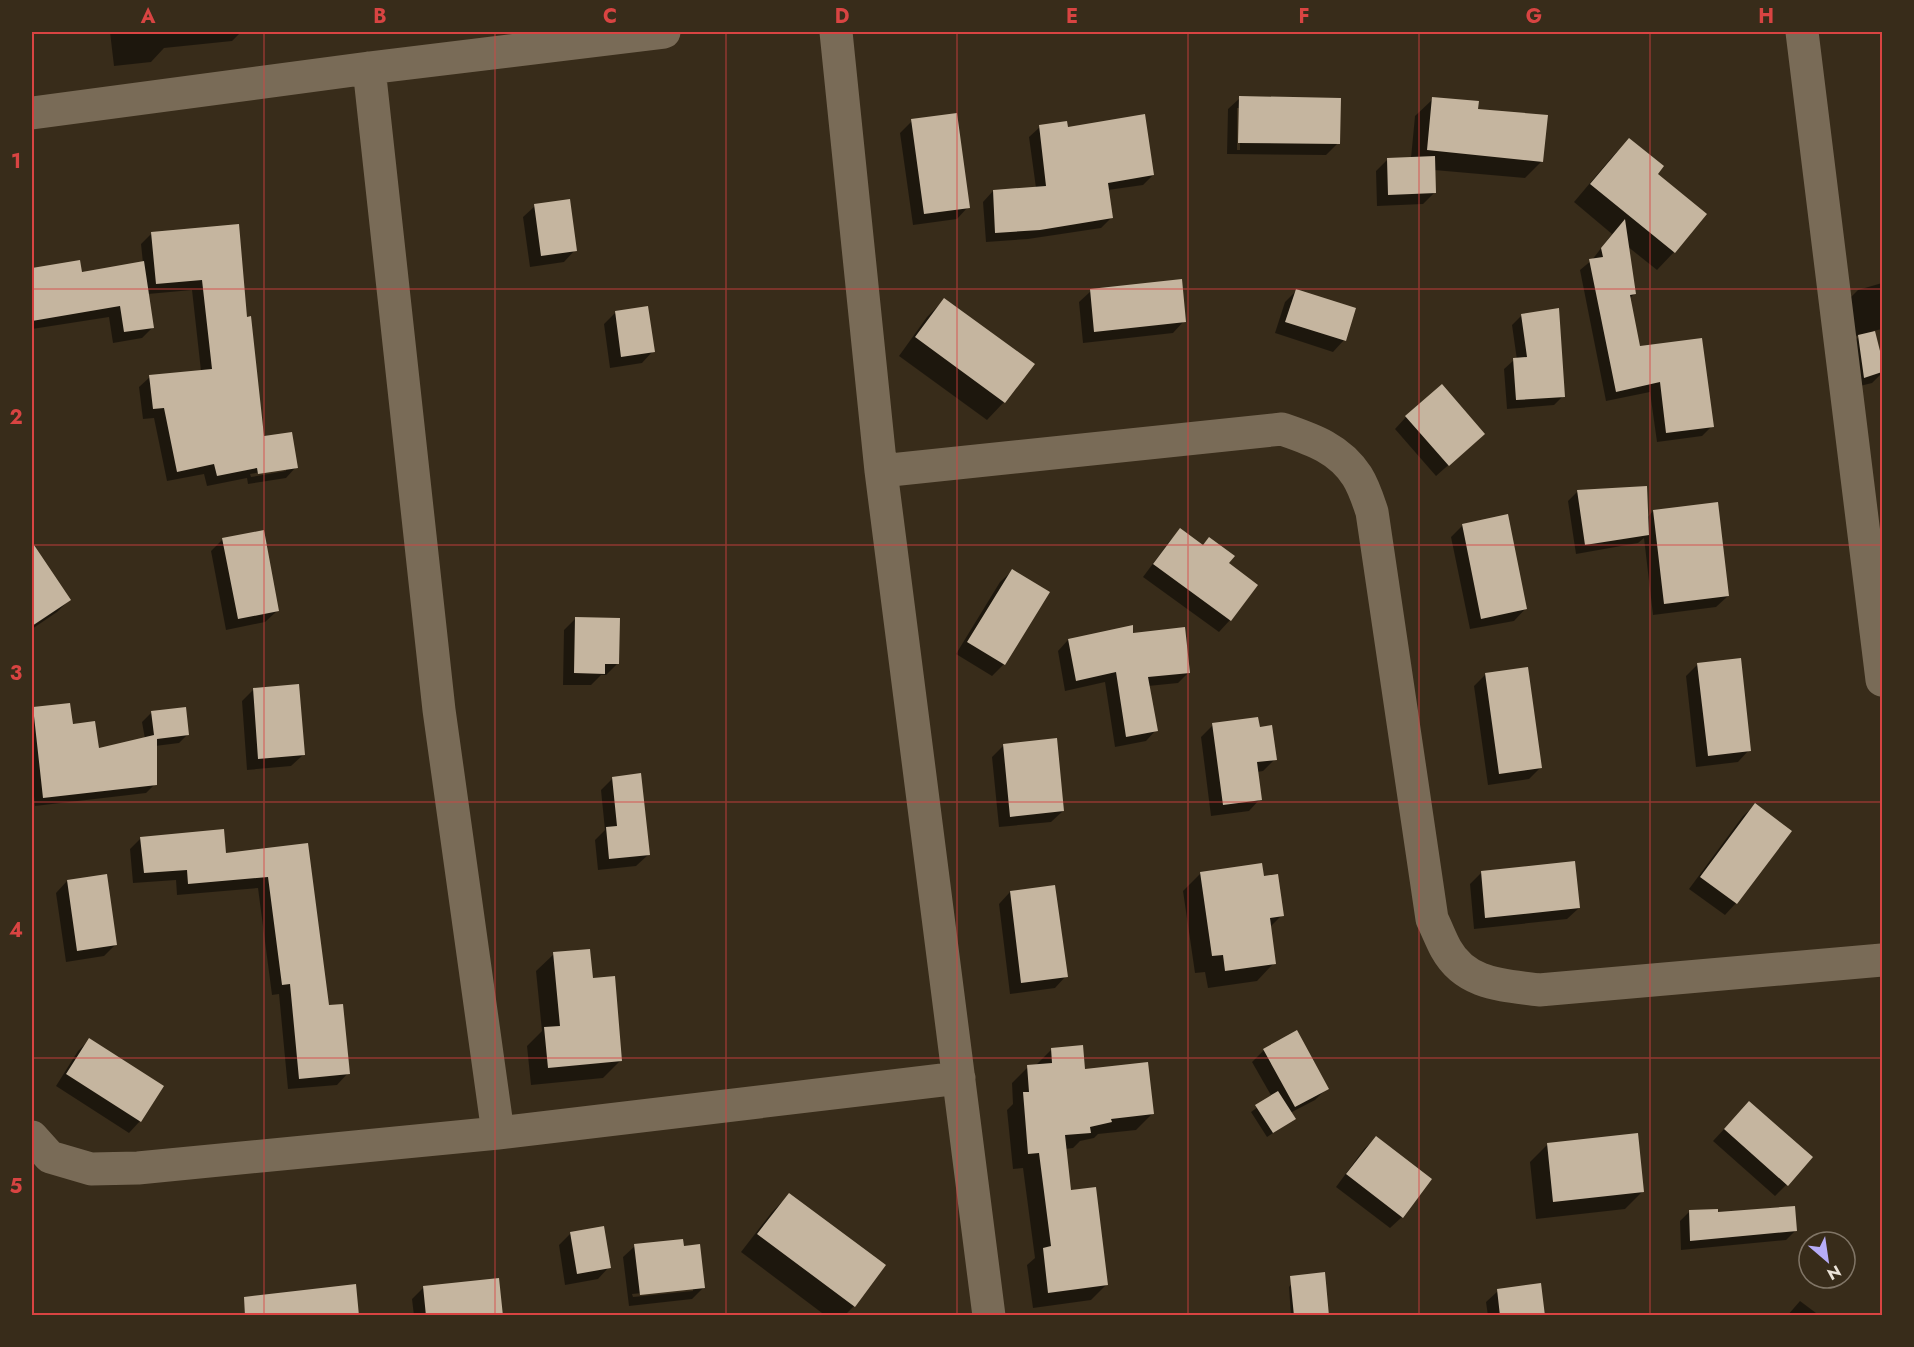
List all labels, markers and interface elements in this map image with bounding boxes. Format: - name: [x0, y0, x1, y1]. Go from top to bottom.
- text: A: [140, 2, 156, 31]
- text: B: [373, 2, 387, 31]
- text: C: [603, 2, 617, 31]
- text: D: [835, 2, 849, 31]
- text: E: [1066, 2, 1078, 31]
- text: F: [1298, 2, 1310, 31]
- text: G: [1526, 2, 1542, 31]
- text: H: [1758, 2, 1774, 31]
- text: 1: [11, 147, 21, 176]
- text: 2: [9, 403, 23, 432]
- text: 3: [10, 659, 22, 688]
- text: 4: [9, 916, 23, 945]
- text: 5: [10, 1172, 23, 1201]
- north arrow: [1797, 1230, 1857, 1290]
- text: N: [1823, 1260, 1845, 1286]

